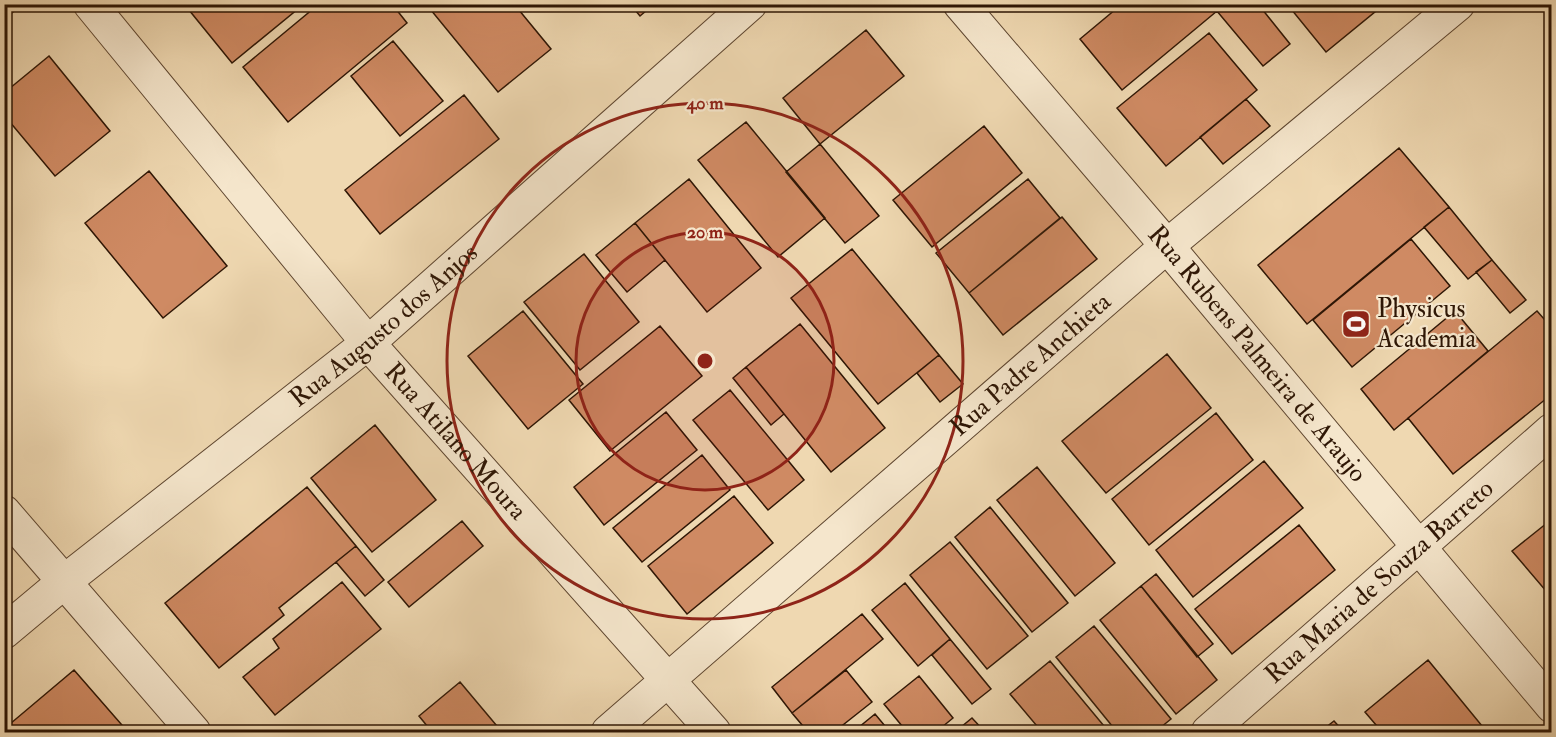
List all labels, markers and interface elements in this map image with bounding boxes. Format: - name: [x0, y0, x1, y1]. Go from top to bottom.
- text: 40 m: [686, 92, 724, 115]
- street label: Rua Rubens Palmeira de Araujo: [1141, 219, 1374, 489]
- text: 20 m: [687, 221, 724, 244]
- street label: Rua Augusto dos Anjos: [283, 237, 485, 414]
- street label: Rua Padre Anchieta: [944, 286, 1118, 443]
- place label: Physicus Academia: [1376, 293, 1476, 355]
- sports icon: Physicus Academia: [1340, 308, 1372, 340]
- centre of rings: [695, 351, 715, 371]
- street label: Rua Atilano Moura: [377, 356, 534, 527]
- street label: Rua Maria de Souza Barreto: [1258, 473, 1500, 690]

